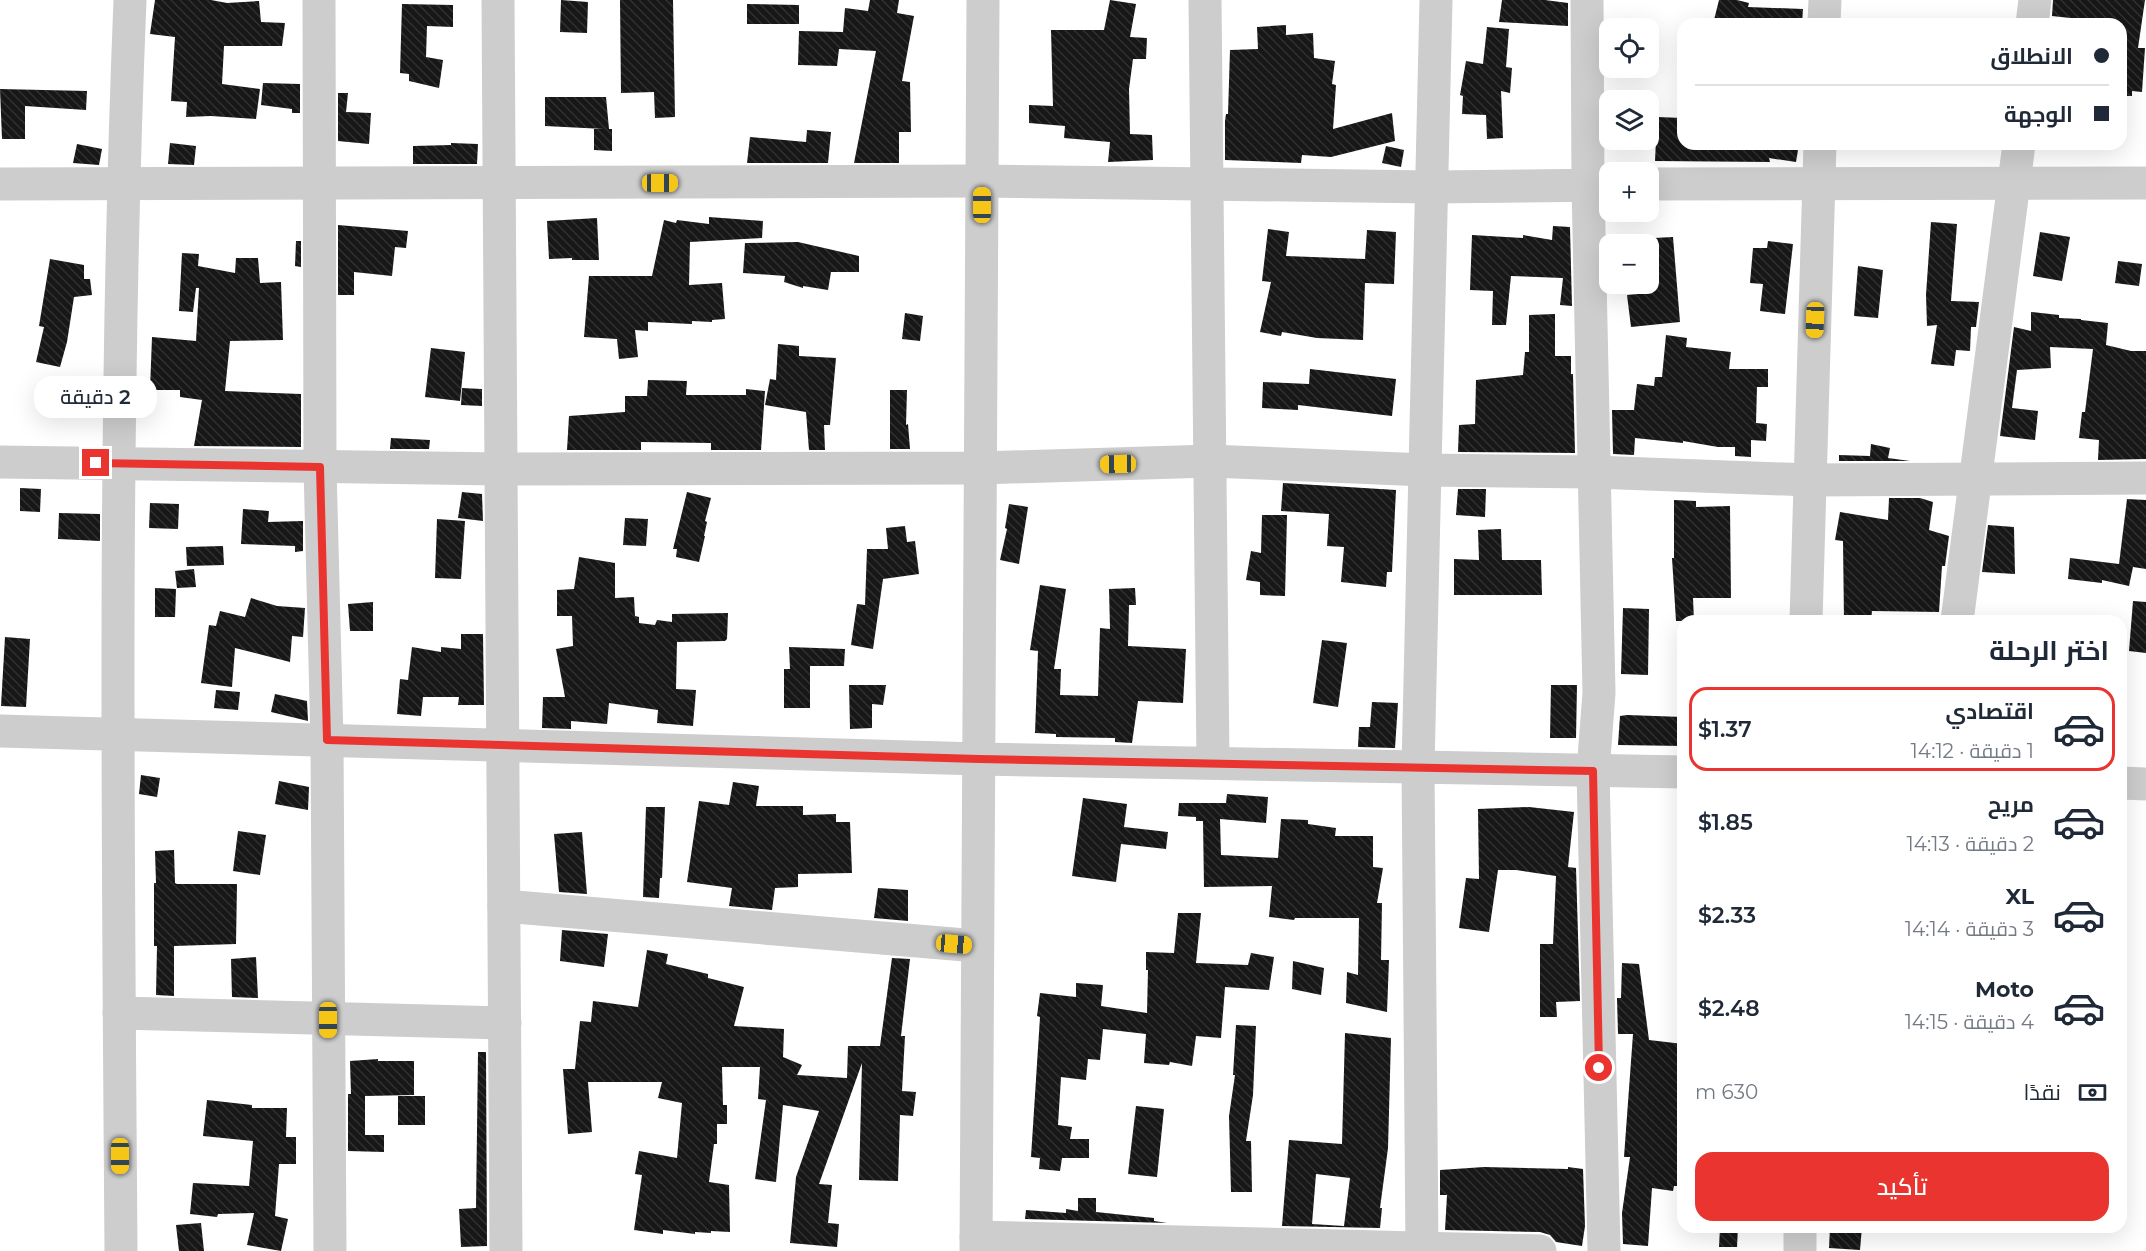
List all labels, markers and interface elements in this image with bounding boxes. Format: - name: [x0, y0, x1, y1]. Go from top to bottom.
- map controls: [1599, 18, 1659, 294]
- button: locate: [1599, 18, 1659, 78]
- text: الانطلاق: [1990, 43, 2073, 70]
- button: layers: [1599, 90, 1659, 150]
- text: الوجهة: [2004, 101, 2073, 128]
- button: +: [1599, 162, 1659, 222]
- car: [642, 174, 678, 192]
- car: [973, 187, 991, 223]
- button: −: [1599, 234, 1659, 294]
- car: [1805, 302, 1825, 338]
- callout: 2 دقيقة: [34, 376, 158, 418]
- text: 2 دقيقة: [60, 385, 131, 409]
- route end: [82, 449, 109, 476]
- car: [1100, 455, 1136, 473]
- text: اختر الرحلة: [1989, 634, 2109, 667]
- text: اقتصادي: [1945, 698, 2034, 725]
- icon: car: [2052, 702, 2106, 756]
- text: $1.37: [1698, 716, 1752, 743]
- text: 1 دقيقة · 14:12: [1911, 739, 2034, 763]
- text: مريح: [1988, 791, 2034, 818]
- icon: car: [2052, 795, 2106, 849]
- text: $1.85: [1698, 809, 1753, 836]
- text: 2 دقيقة · 14:13: [1907, 832, 2034, 856]
- text: XL: [2005, 883, 2034, 910]
- icon: car: [2052, 888, 2106, 942]
- text: $2.33: [1698, 902, 1756, 929]
- text: 3 دقيقة · 14:14: [1905, 917, 2034, 941]
- car: [935, 933, 973, 955]
- text: Moto: [1975, 976, 2034, 1003]
- icon: car: [2052, 981, 2106, 1035]
- text: $2.48: [1698, 995, 1760, 1022]
- car: [319, 1002, 337, 1038]
- text: 4 دقيقة · 14:15: [1905, 1010, 2034, 1034]
- route start: [1585, 1054, 1612, 1081]
- icon: cash: [2076, 1076, 2109, 1109]
- text: نقدًا: [2023, 1079, 2061, 1106]
- text: 630 m: [1695, 1080, 1758, 1104]
- car: [111, 1138, 129, 1174]
- button: تأكيد: [1695, 1152, 2109, 1221]

